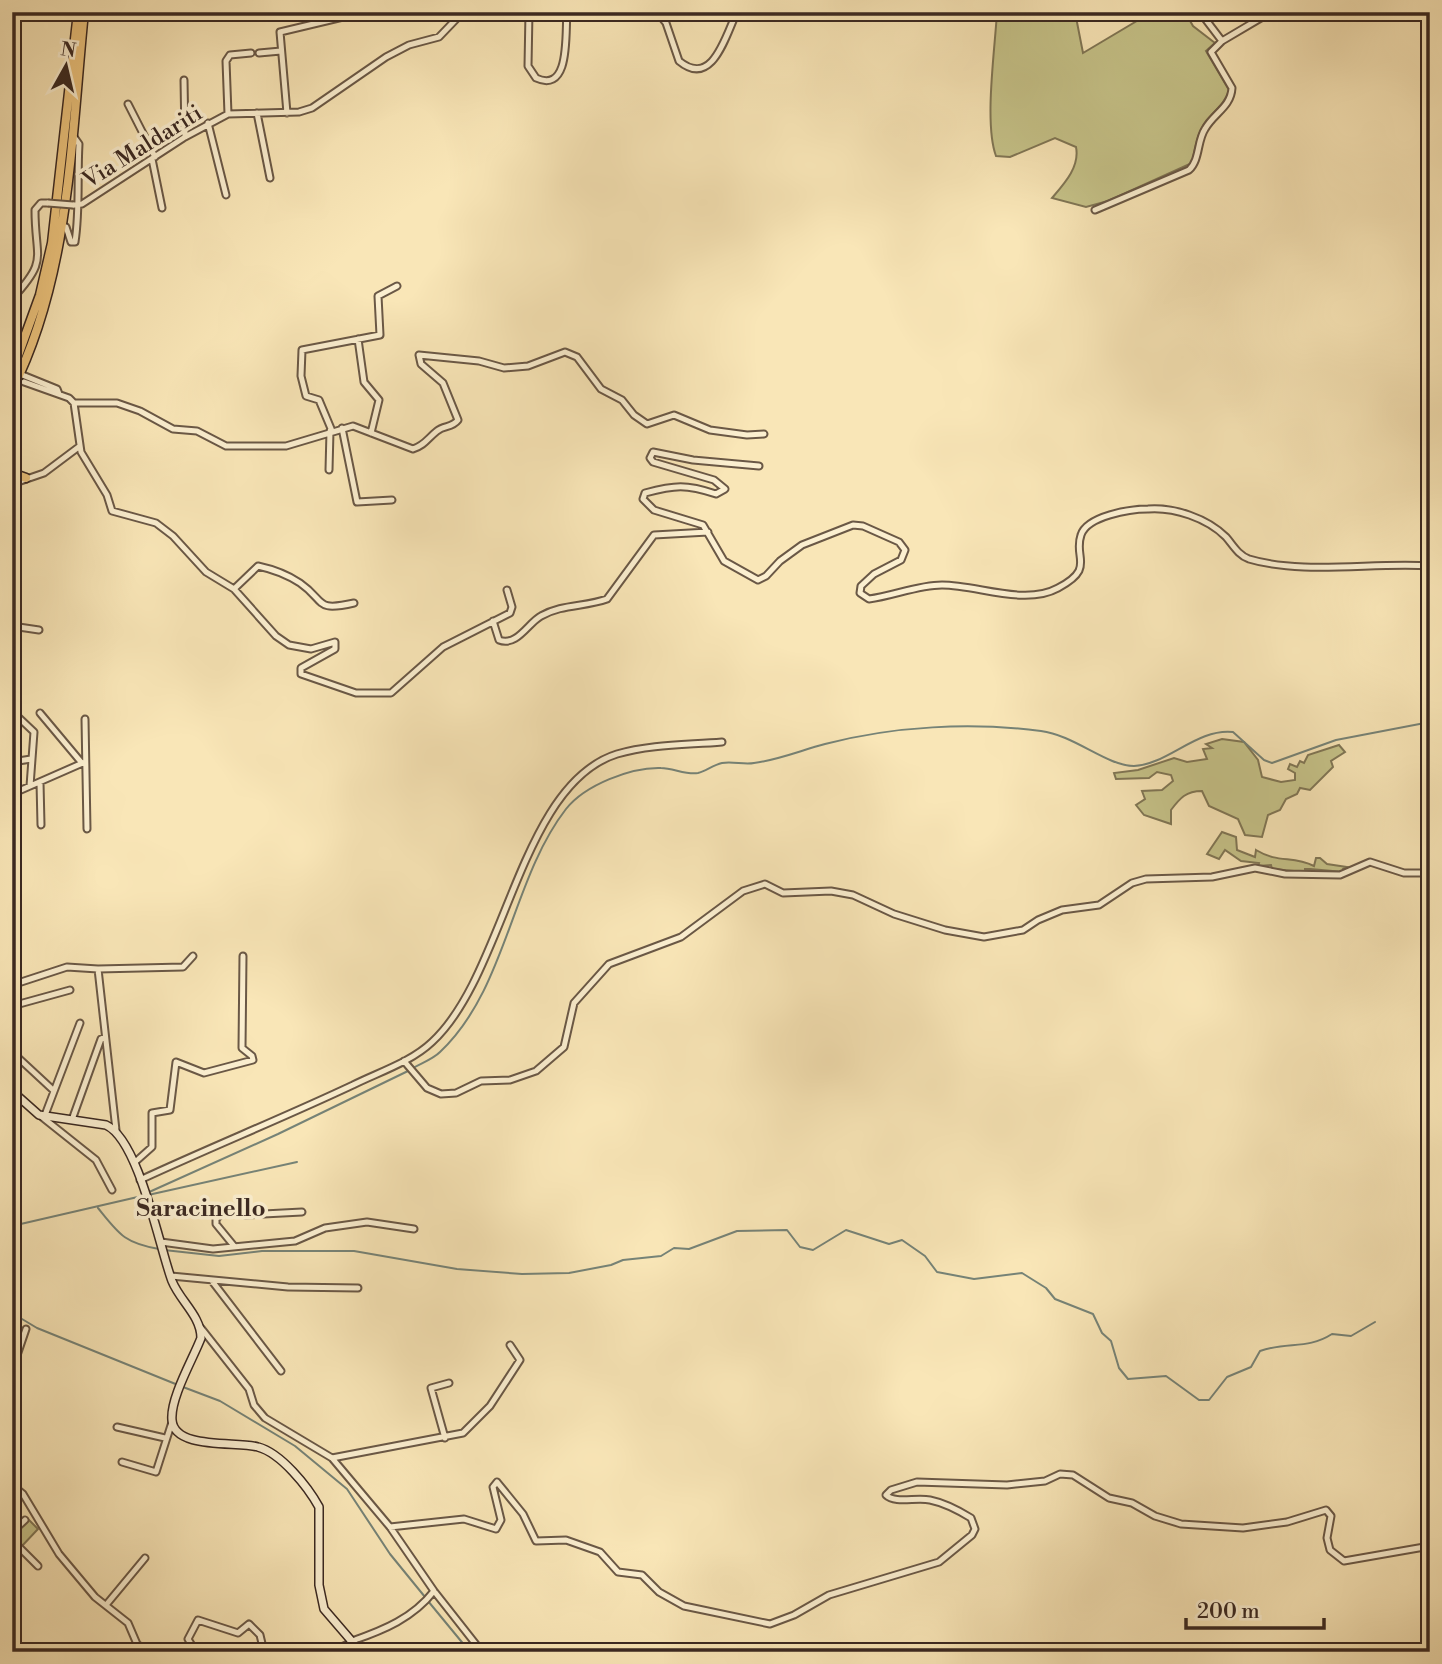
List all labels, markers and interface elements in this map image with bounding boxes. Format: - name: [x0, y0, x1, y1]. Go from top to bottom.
- north arrow: [32, 32, 102, 102]
- text: N: [59, 37, 77, 63]
- street label: Via Maldariti: [77, 99, 208, 195]
- district label: Saracinello: [136, 1194, 266, 1224]
- scale bar: [1186, 1587, 1325, 1631]
- text: 200 m: [1197, 1599, 1260, 1625]

